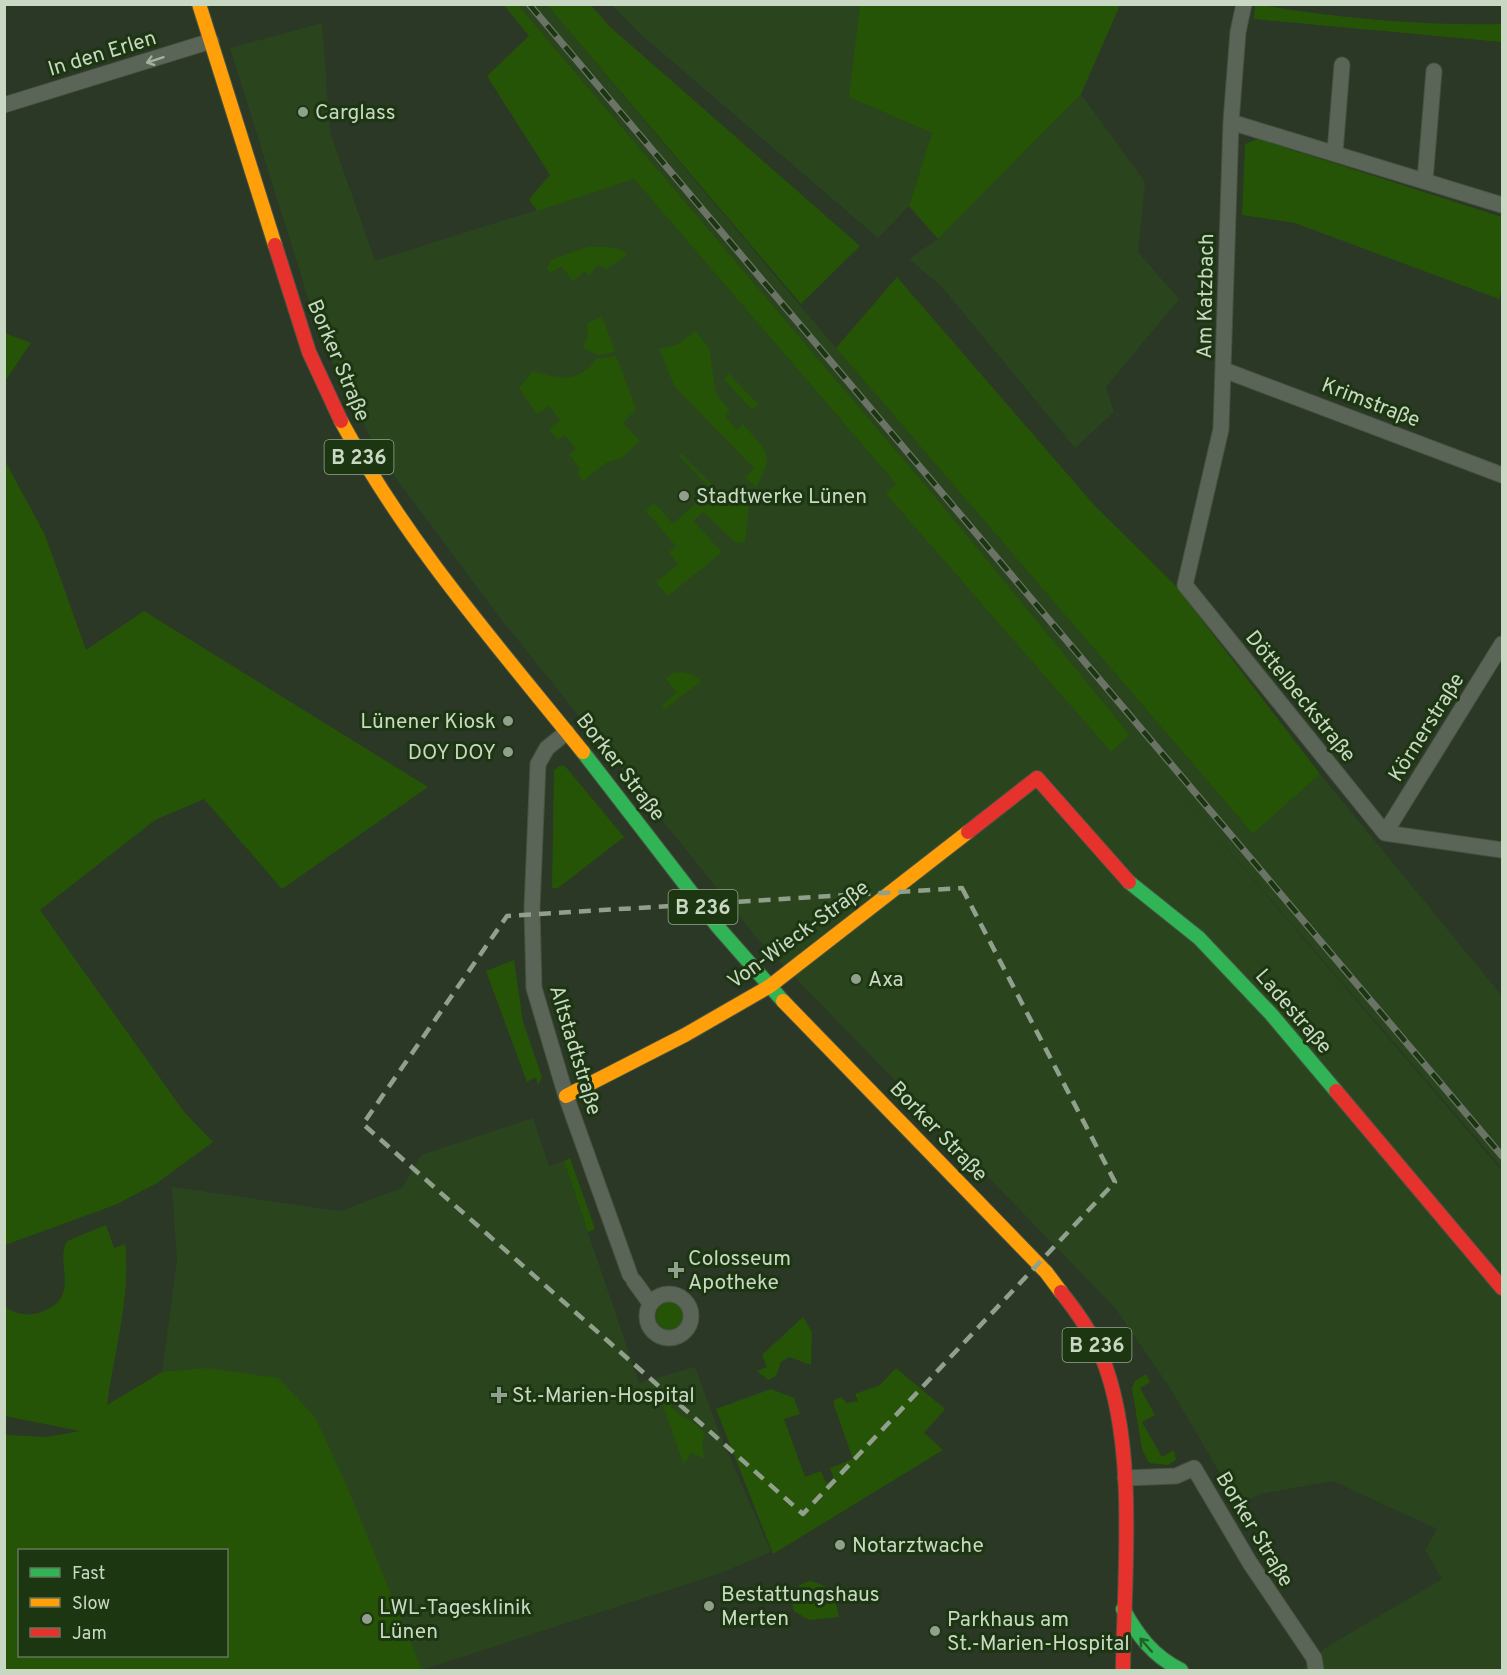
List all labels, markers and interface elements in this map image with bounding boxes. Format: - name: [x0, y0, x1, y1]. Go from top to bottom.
- street label: In den Erlen: [45, 25, 160, 84]
- one-way arrow: [146, 55, 165, 66]
- place label: Carglass: [315, 100, 396, 127]
- marker: Carglass: [296, 105, 310, 119]
- street label: Am Katzbach: [1192, 233, 1221, 359]
- street label: Borker Straße: [300, 296, 375, 426]
- street label: Krimstraße: [1317, 372, 1424, 435]
- road number: B 236: [324, 440, 394, 474]
- place label: Stadtwerke Lünen: [696, 484, 867, 511]
- marker: Stadtwerke Lünen: [677, 489, 691, 503]
- street label: Döttelbeckstraße: [1238, 626, 1361, 768]
- street label: Körnerstraße: [1383, 668, 1471, 787]
- street label: Borker Straße: [569, 708, 670, 827]
- place label: Lünener Kiosk: [360, 709, 496, 736]
- marker: Lünener Kiosk: [501, 714, 515, 728]
- place label: DOY DOY: [408, 740, 496, 767]
- marker: DOY DOY: [501, 745, 515, 759]
- street label: Von-Wieck-Straße: [723, 875, 875, 996]
- road number: B 236: [668, 890, 738, 924]
- street label: Ladestraße: [1248, 964, 1337, 1060]
- place label: Axa: [868, 967, 904, 994]
- marker: Axa: [849, 972, 863, 986]
- street label: Altstadtstraße: [542, 982, 607, 1119]
- street label: Borker Straße: [883, 1076, 993, 1188]
- place label: Colosseum Apotheke: [688, 1246, 791, 1297]
- marker: Colosseum Apotheke: [669, 1263, 683, 1277]
- road number: B 236: [1062, 1328, 1132, 1362]
- place label: St.-Marien-Hospital: [512, 1383, 695, 1410]
- marker: St.-Marien-Hospital: [490, 1386, 508, 1404]
- street label: Borker Straße: [1209, 1467, 1299, 1592]
- place label: Notarztwache: [852, 1533, 984, 1560]
- marker: Notarztwache: [833, 1538, 847, 1552]
- legend: [18, 1549, 228, 1657]
- text: Fast: [72, 1563, 105, 1586]
- place label: Bestattungshaus Merten: [721, 1582, 880, 1633]
- text: Slow: [72, 1593, 110, 1616]
- place label: LWL-Tagesklinik Lünen: [379, 1595, 532, 1646]
- marker: Bestattungshaus Merten: [702, 1599, 716, 1613]
- place label: Parkhaus am St.-Marien-Hospital: [947, 1607, 1130, 1658]
- marker: LWL-Tagesklinik Lünen: [360, 1612, 374, 1626]
- text: Jam: [72, 1623, 107, 1646]
- marker: Parkhaus am St.-Marien-Hospital: [928, 1624, 942, 1638]
- one-way arrow: [1139, 1638, 1153, 1653]

